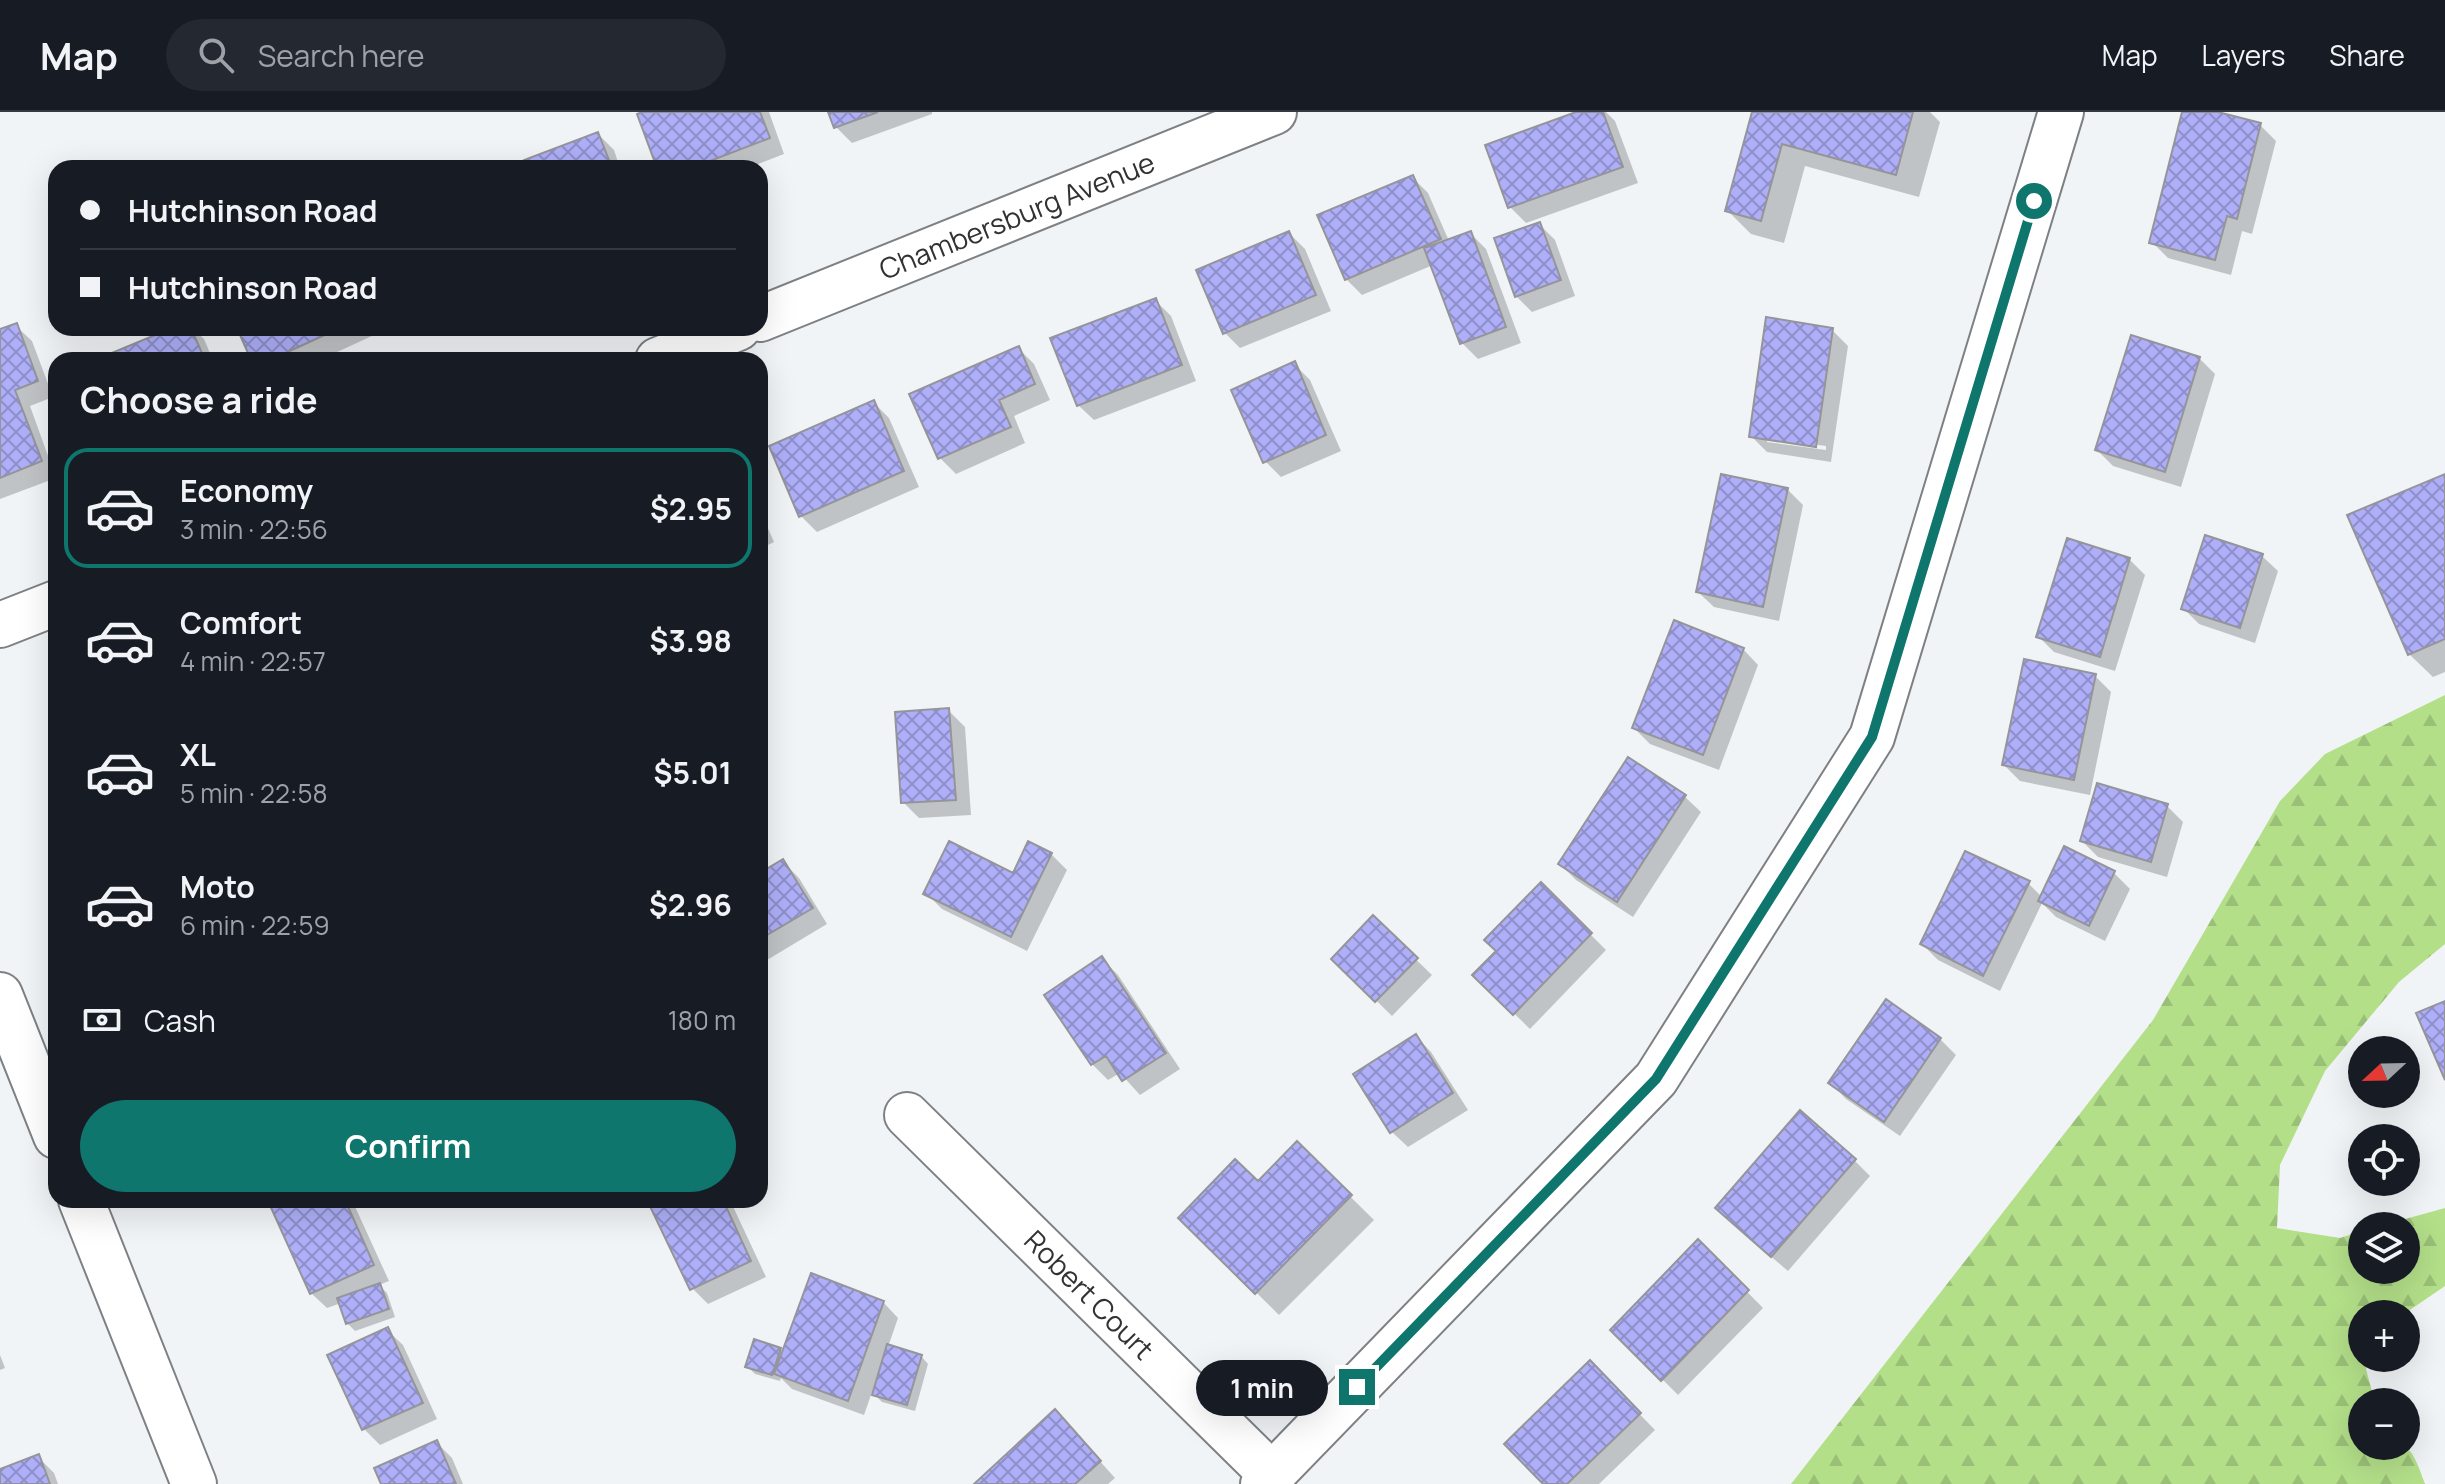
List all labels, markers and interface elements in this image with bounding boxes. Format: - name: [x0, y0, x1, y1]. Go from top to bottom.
- search box: [166, 19, 726, 91]
- text: Map: [40, 29, 118, 81]
- icon: search: [194, 33, 238, 77]
- text: Search here: [258, 35, 425, 76]
- text: Map: [2102, 36, 2158, 74]
- text: Layers: [2202, 36, 2285, 74]
- text: Share: [2329, 36, 2405, 74]
- street label: Chambersburg Avenue: [873, 142, 1160, 288]
- route start: [2016, 183, 2052, 219]
- text: Hutchinson Road: [128, 190, 377, 231]
- text: Hutchinson Road: [128, 267, 377, 308]
- text: Choose a ride: [80, 375, 318, 424]
- text: Economy: [180, 470, 313, 511]
- icon: car: [84, 472, 156, 544]
- text: $2.95: [650, 488, 732, 529]
- text: 3 min · 22:56: [180, 511, 328, 547]
- text: Comfort: [180, 602, 302, 643]
- icon: car: [84, 604, 156, 676]
- text: $3.98: [650, 620, 732, 661]
- text: 4 min · 22:57: [180, 643, 326, 679]
- text: XL: [180, 734, 216, 775]
- icon: car: [84, 736, 156, 808]
- text: $5.01: [654, 752, 732, 793]
- text: 5 min · 22:58: [180, 775, 328, 811]
- text: Moto: [180, 866, 255, 907]
- icon: car: [84, 868, 156, 940]
- text: $2.96: [649, 884, 732, 925]
- text: 6 min · 22:59: [180, 907, 330, 943]
- icon: cash: [80, 998, 124, 1042]
- text: Cash: [144, 1000, 216, 1041]
- text: 180 m: [668, 1002, 736, 1038]
- north arrow: [2348, 1036, 2420, 1108]
- map controls: [2348, 1036, 2420, 1460]
- button: Confirm: [80, 1100, 736, 1192]
- button: locate: [2348, 1124, 2420, 1196]
- button: layers: [2348, 1212, 2420, 1284]
- street label: Robert Court: [1017, 1221, 1163, 1367]
- button: +: [2348, 1300, 2420, 1372]
- callout: 1 min: [1197, 1359, 1329, 1415]
- route end: [1339, 1369, 1375, 1405]
- text: 1 min: [1230, 1370, 1294, 1406]
- button: −: [2348, 1388, 2420, 1460]

